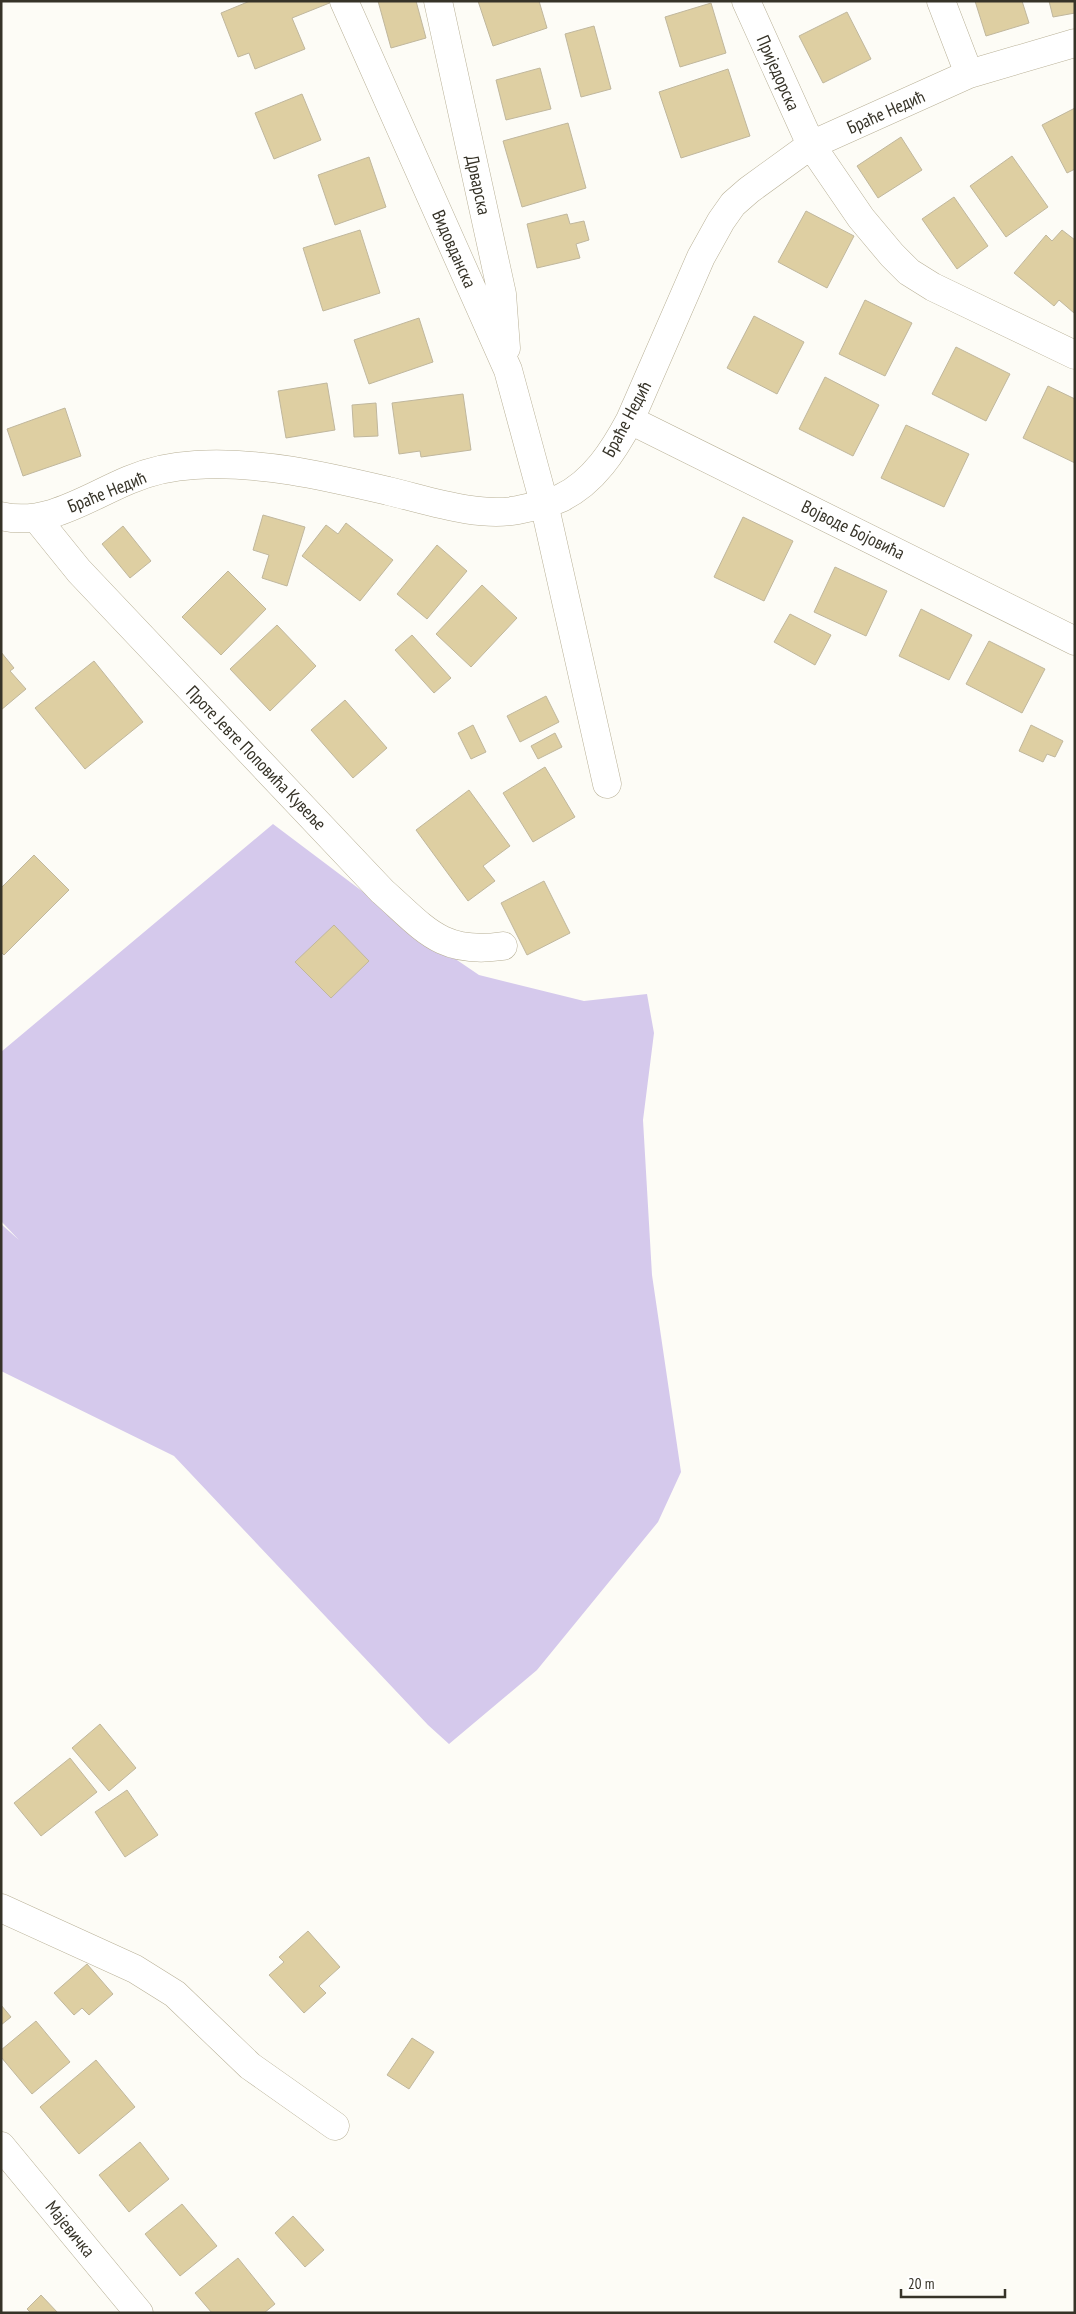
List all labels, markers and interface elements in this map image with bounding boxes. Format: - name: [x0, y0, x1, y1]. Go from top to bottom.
- street label: Приједорска: [752, 31, 805, 114]
- street label: Браће Недић: [843, 84, 928, 139]
- street label: Дрварска: [461, 153, 496, 217]
- street label: Видовданска: [427, 206, 482, 291]
- street label: Браће Недић: [597, 377, 656, 461]
- street label: Браће Недић: [64, 465, 150, 518]
- street label: Војводе Бојовића: [798, 495, 909, 564]
- street label: Проте Јевте Поповића Кувеље: [181, 681, 331, 835]
- street label: Мајевичка: [41, 2196, 100, 2262]
- scale bar: [901, 2266, 1005, 2298]
- text: 20 m: [908, 2274, 934, 2293]

